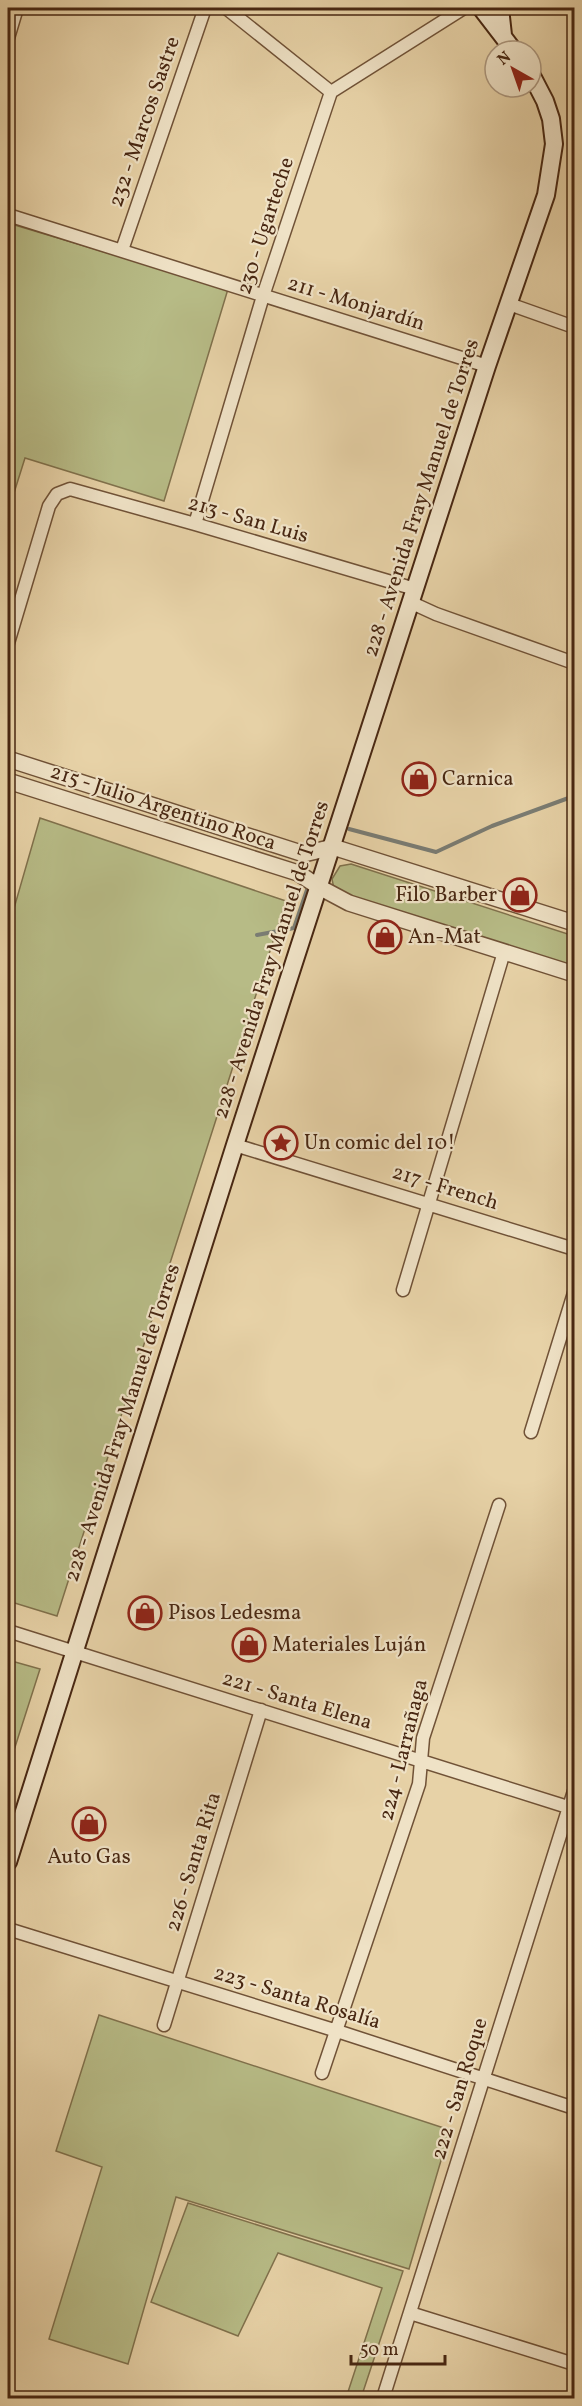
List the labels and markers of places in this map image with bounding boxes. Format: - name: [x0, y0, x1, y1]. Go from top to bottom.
- shop icon: Carnica: [401, 761, 437, 797]
- place label: Carnica: [442, 765, 514, 794]
- shop icon: Filo Barber: [502, 877, 538, 913]
- place label: Filo Barber: [395, 881, 497, 910]
- shop icon: An-Mat: [367, 919, 403, 955]
- place label: An-Mat: [408, 923, 481, 952]
- place icon: Un comic del 10!: [263, 1125, 299, 1161]
- place label: Un comic del 10!: [304, 1129, 456, 1158]
- shop icon: Pisos Ledesma: [127, 1595, 163, 1631]
- place label: Pisos Ledesma: [168, 1599, 301, 1628]
- shop icon: Materiales Luján: [231, 1627, 267, 1663]
- place label: Materiales Luján: [272, 1631, 426, 1660]
- shop icon: Auto Gas: [71, 1806, 107, 1842]
- place label: Auto Gas: [47, 1843, 131, 1872]

